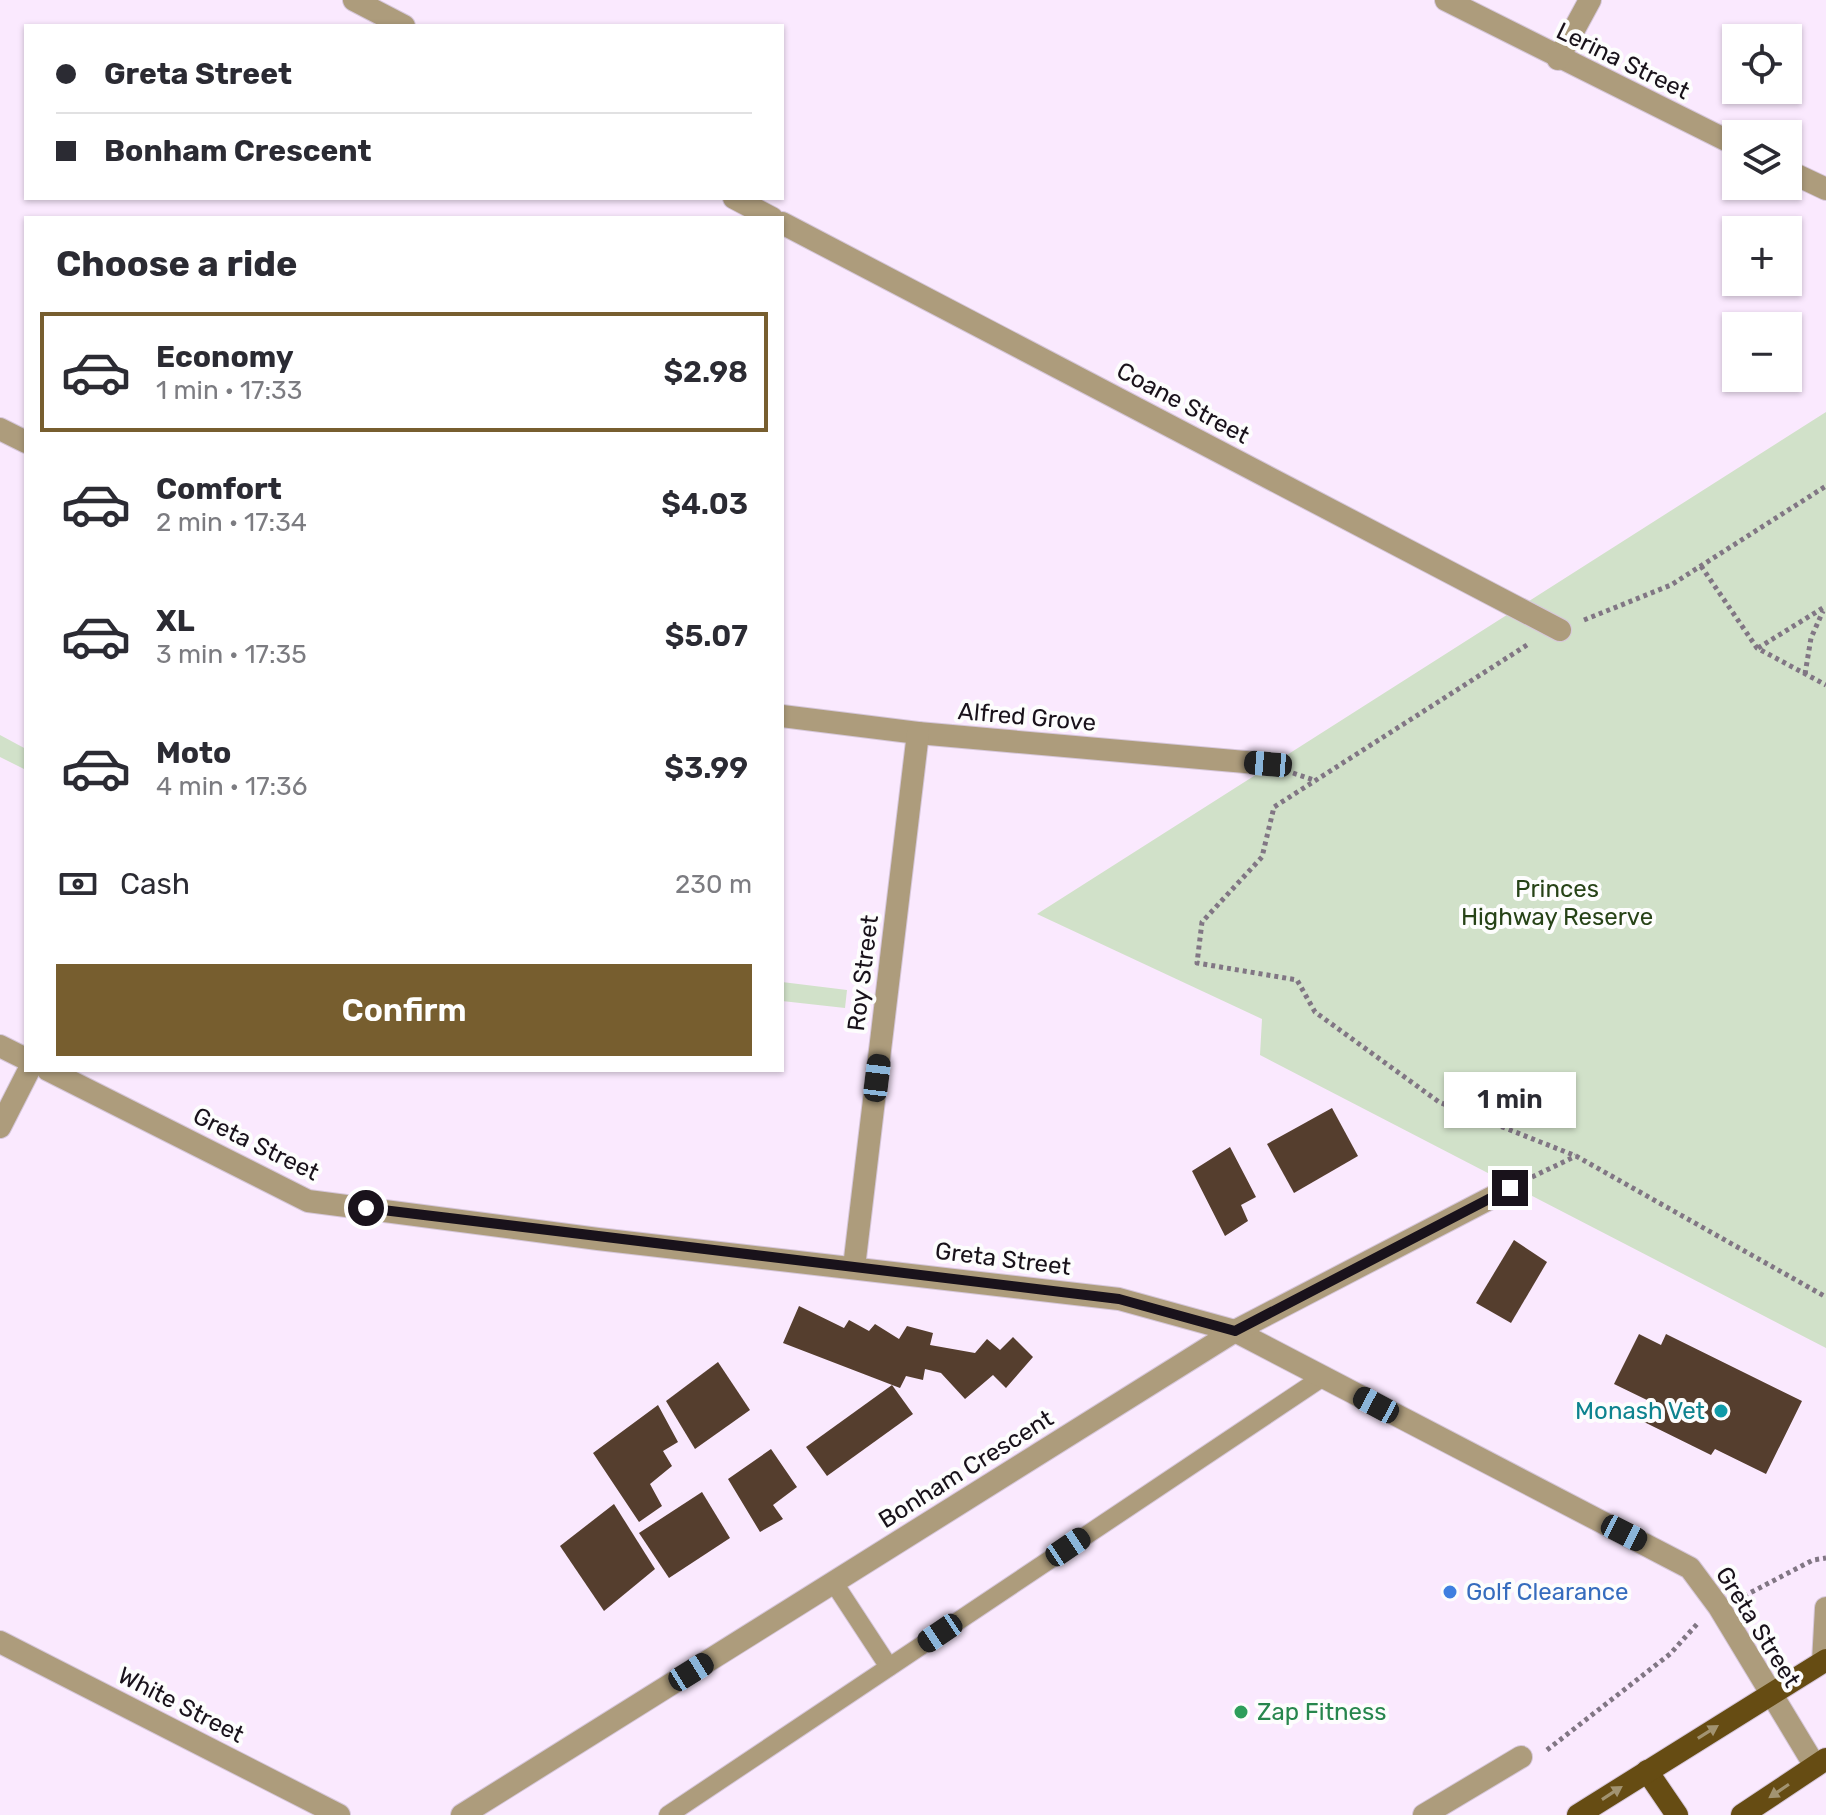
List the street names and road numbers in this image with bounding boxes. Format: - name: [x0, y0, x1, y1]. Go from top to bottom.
- street label: Lerina Street: [1552, 17, 1694, 105]
- street label: Coane Street: [1112, 356, 1254, 450]
- street label: Alfred Grove: [957, 697, 1097, 737]
- street label: Roy Street: [842, 913, 884, 1033]
- street label: Greta Street: [189, 1101, 323, 1187]
- street label: Greta Street: [934, 1237, 1072, 1281]
- street label: Bonham Crescent: [874, 1404, 1058, 1534]
- street label: Greta Street: [1710, 1562, 1806, 1692]
- street label: White Street: [113, 1661, 249, 1749]

